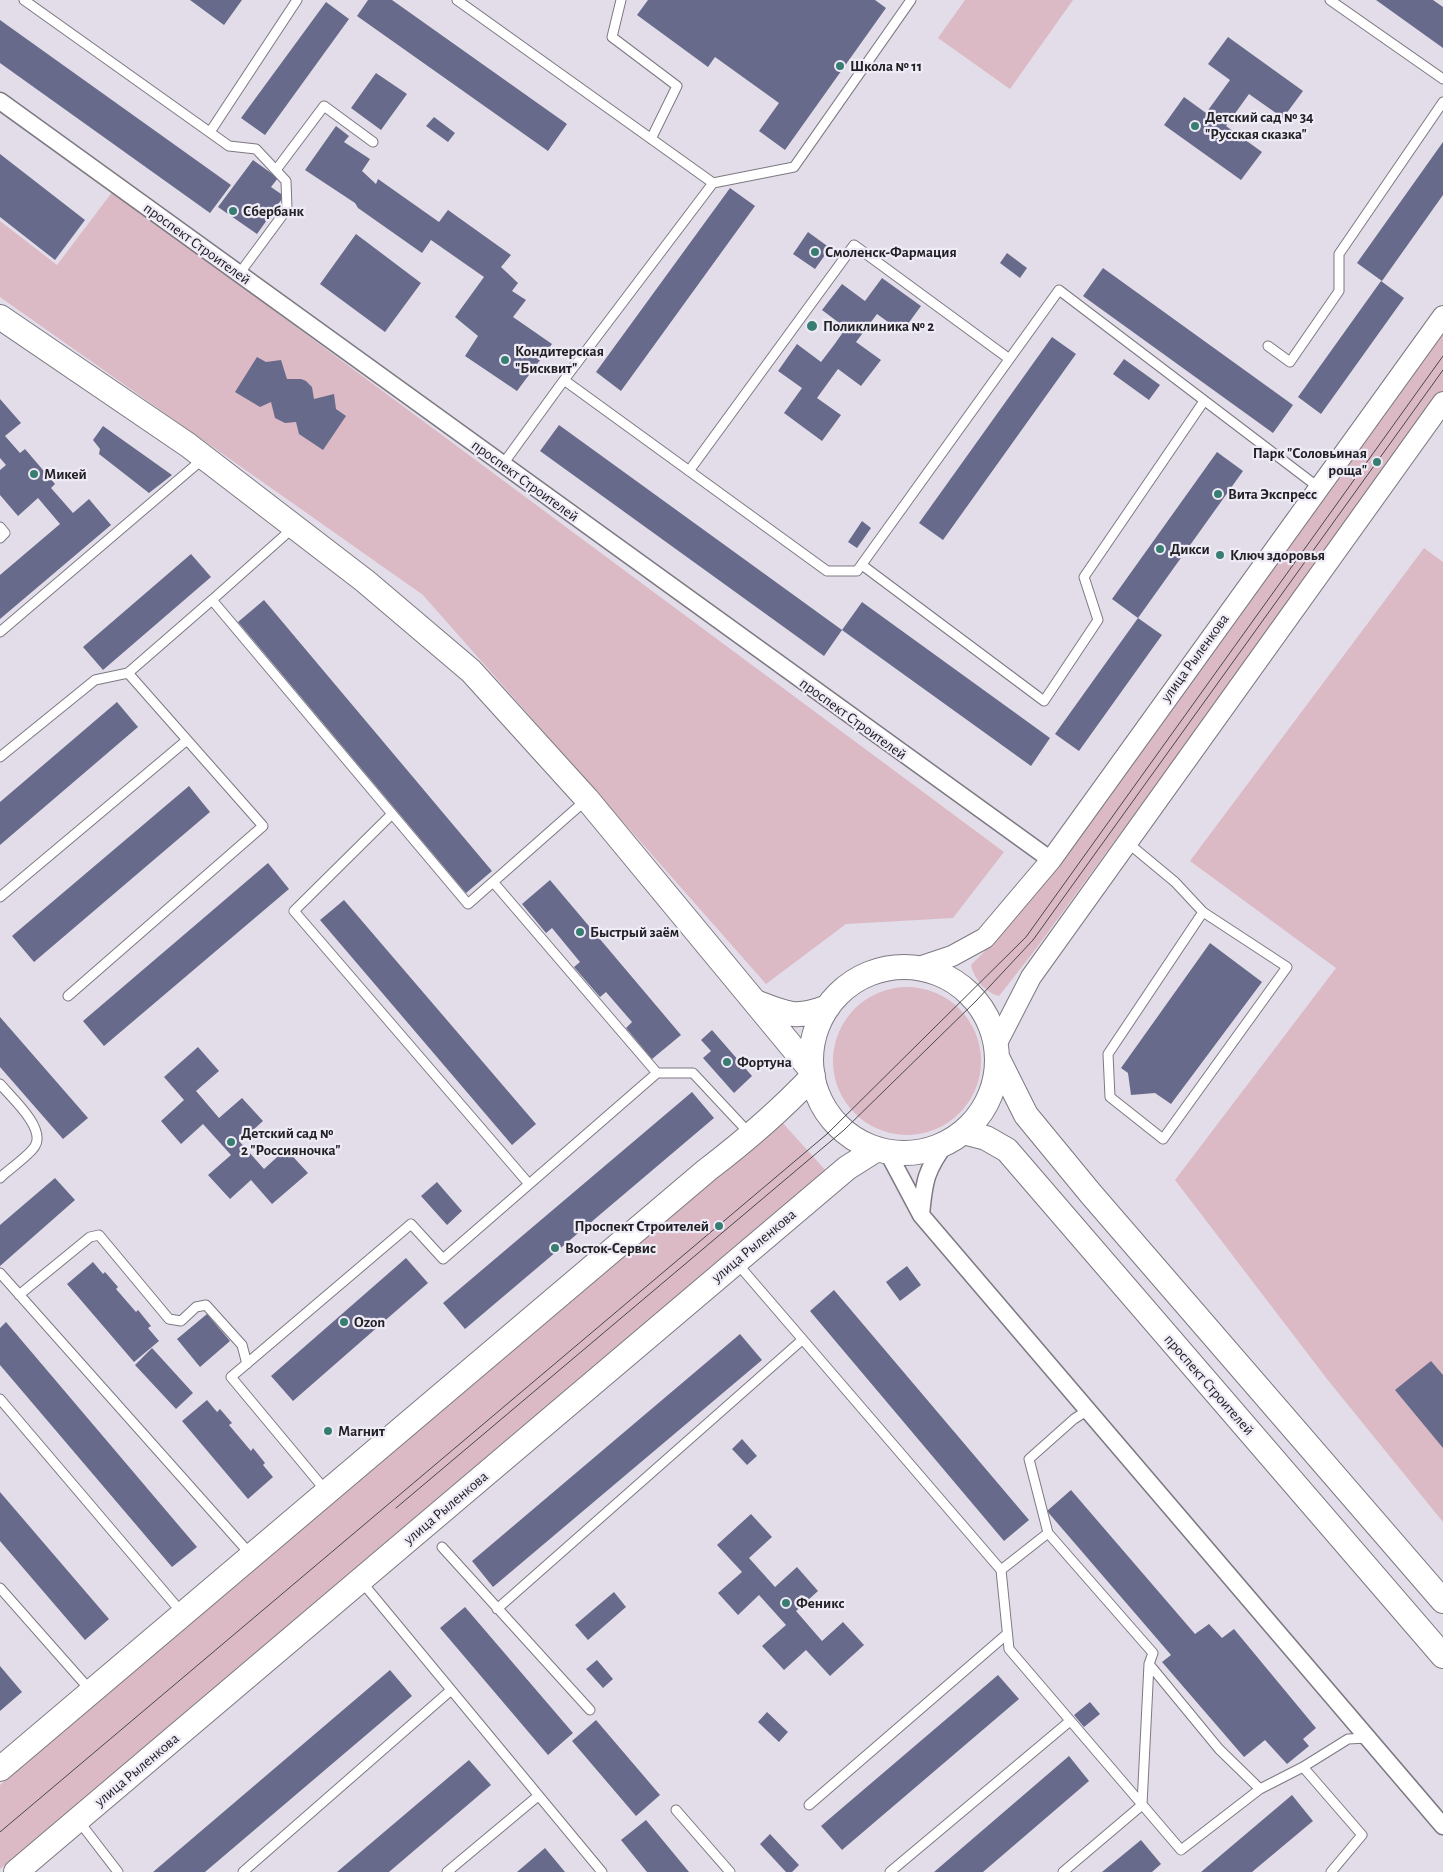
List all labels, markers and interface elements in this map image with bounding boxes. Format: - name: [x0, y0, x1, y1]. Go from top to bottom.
- place label: Школа № 11: [850, 57, 922, 75]
- marker: Школа № 11: [834, 60, 846, 72]
- place label: Детский сад № 34 "Русская сказка": [1205, 108, 1314, 143]
- marker: Детский сад № 34 "Русская сказка": [1189, 120, 1201, 132]
- street label: проспект Строителей: [140, 199, 254, 289]
- place label: Сбербанк: [243, 202, 304, 220]
- marker: Сбербанк: [227, 205, 239, 217]
- place label: Смоленск-Фармация: [825, 243, 957, 261]
- marker: Смоленск-Фармация: [809, 246, 821, 258]
- place label: Поликлиника № 2: [823, 317, 934, 335]
- marker: Поликлиника № 2: [805, 319, 819, 333]
- place label: Кондитерская "Бисквит": [515, 342, 604, 377]
- marker: Кондитерская "Бисквит": [499, 354, 511, 366]
- street label: проспект Строителей: [468, 436, 582, 526]
- place label: Парк "Соловьиная роща": [1253, 444, 1367, 479]
- marker: Парк "Соловьиная роща": [1371, 456, 1383, 468]
- place label: Микей: [44, 465, 87, 483]
- marker: Микей: [28, 468, 40, 480]
- place label: Вита Экспресс: [1228, 485, 1317, 503]
- marker: Вита Экспресс: [1212, 488, 1224, 500]
- place label: Дикси: [1170, 540, 1210, 558]
- marker: Дикси: [1154, 543, 1166, 555]
- place label: Ключ здоровья: [1230, 546, 1325, 564]
- marker: Ключ здоровья: [1214, 549, 1226, 561]
- street label: улица Рыленкова: [1157, 610, 1233, 706]
- street label: проспект Строителей: [796, 674, 910, 764]
- place label: Быстрый заём: [590, 923, 679, 941]
- marker: Быстрый заём: [574, 926, 586, 938]
- place label: Фортуна: [737, 1053, 792, 1071]
- marker: Фортуна: [721, 1056, 733, 1068]
- place label: Детский сад № 2 "Россияночка": [241, 1124, 340, 1159]
- marker: Детский сад № 2 "Россияночка": [225, 1136, 237, 1148]
- street label: улица Рыленкова: [708, 1205, 800, 1287]
- place label: Проспект Строителей: [574, 1217, 709, 1235]
- marker: Проспект Строителей: [713, 1220, 725, 1232]
- place label: Восток-Сервис: [565, 1239, 656, 1257]
- marker: Восток-Сервис: [549, 1242, 561, 1254]
- place label: Ozon: [354, 1313, 385, 1331]
- marker: Ozon: [338, 1316, 350, 1328]
- street label: проспект Строителей: [1160, 1331, 1258, 1439]
- place label: Магнит: [338, 1422, 385, 1440]
- marker: Магнит: [322, 1425, 334, 1437]
- street label: улица Рыленкова: [400, 1467, 492, 1549]
- place label: Феникс: [796, 1594, 844, 1612]
- marker: Феникс: [780, 1597, 792, 1609]
- street label: улица Рыленкова: [91, 1729, 183, 1811]

